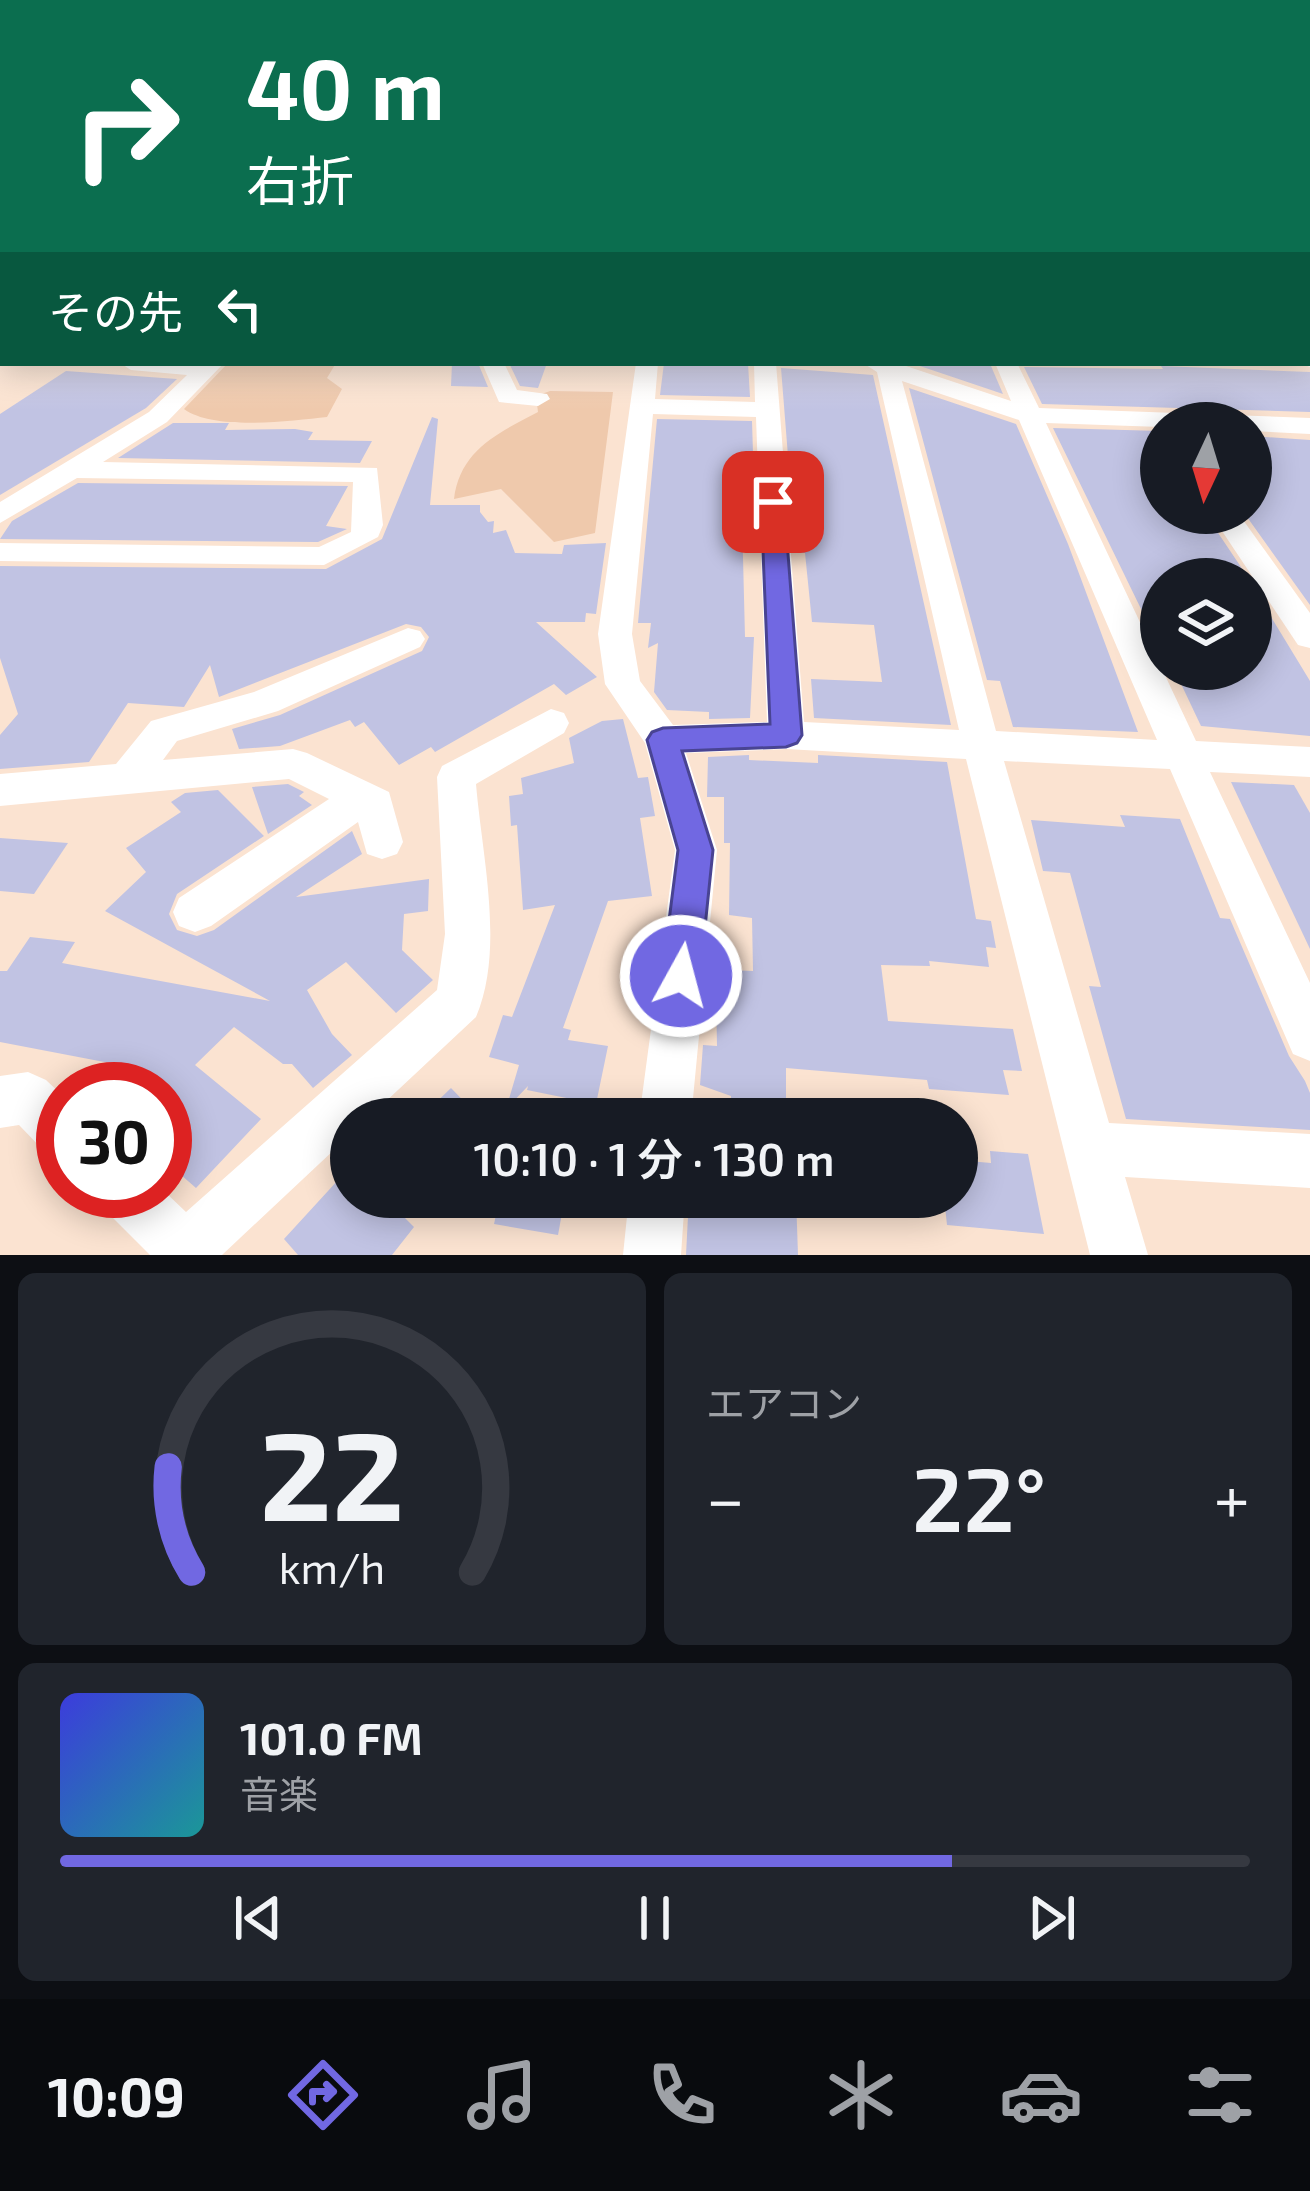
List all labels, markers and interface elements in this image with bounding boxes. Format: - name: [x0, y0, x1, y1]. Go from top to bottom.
- text: 40 m: [246, 36, 445, 137]
- icon: right: [48, 48, 204, 204]
- text: 右折: [246, 147, 354, 212]
- icon: left: [207, 276, 273, 342]
- text: その先: [48, 284, 183, 338]
- north arrow: [1140, 402, 1272, 534]
- map controls: [1140, 402, 1272, 690]
- pin: [722, 451, 824, 553]
- icon: arrive: [740, 469, 806, 535]
- button: layers: [1140, 558, 1272, 690]
- position arrow: [618, 913, 744, 1039]
- speed limit sign: 30: [36, 1062, 192, 1218]
- text: 10:10 · 1 分 · 130 m: [474, 1131, 834, 1185]
- text: エアコン: [706, 1379, 862, 1426]
- text: 22: [259, 1396, 405, 1546]
- text: 22°: [912, 1442, 1047, 1550]
- text: −: [706, 1457, 745, 1536]
- text: +: [1214, 1457, 1250, 1536]
- text: km/h: [279, 1541, 385, 1593]
- text: 101.0 FM: [240, 1710, 423, 1764]
- text: 音楽: [240, 1770, 318, 1817]
- icon: previous: [225, 1885, 291, 1951]
- icon: pause: [622, 1885, 688, 1951]
- icon: next: [1019, 1885, 1085, 1951]
- icon: directions: [281, 2053, 365, 2137]
- icon: music: [460, 2053, 544, 2137]
- icon: phone: [640, 2053, 724, 2137]
- icon: climate: [819, 2053, 903, 2137]
- icon: car: [999, 2053, 1083, 2137]
- icon: filters: [1178, 2053, 1262, 2137]
- text: 10:09: [48, 2063, 185, 2128]

